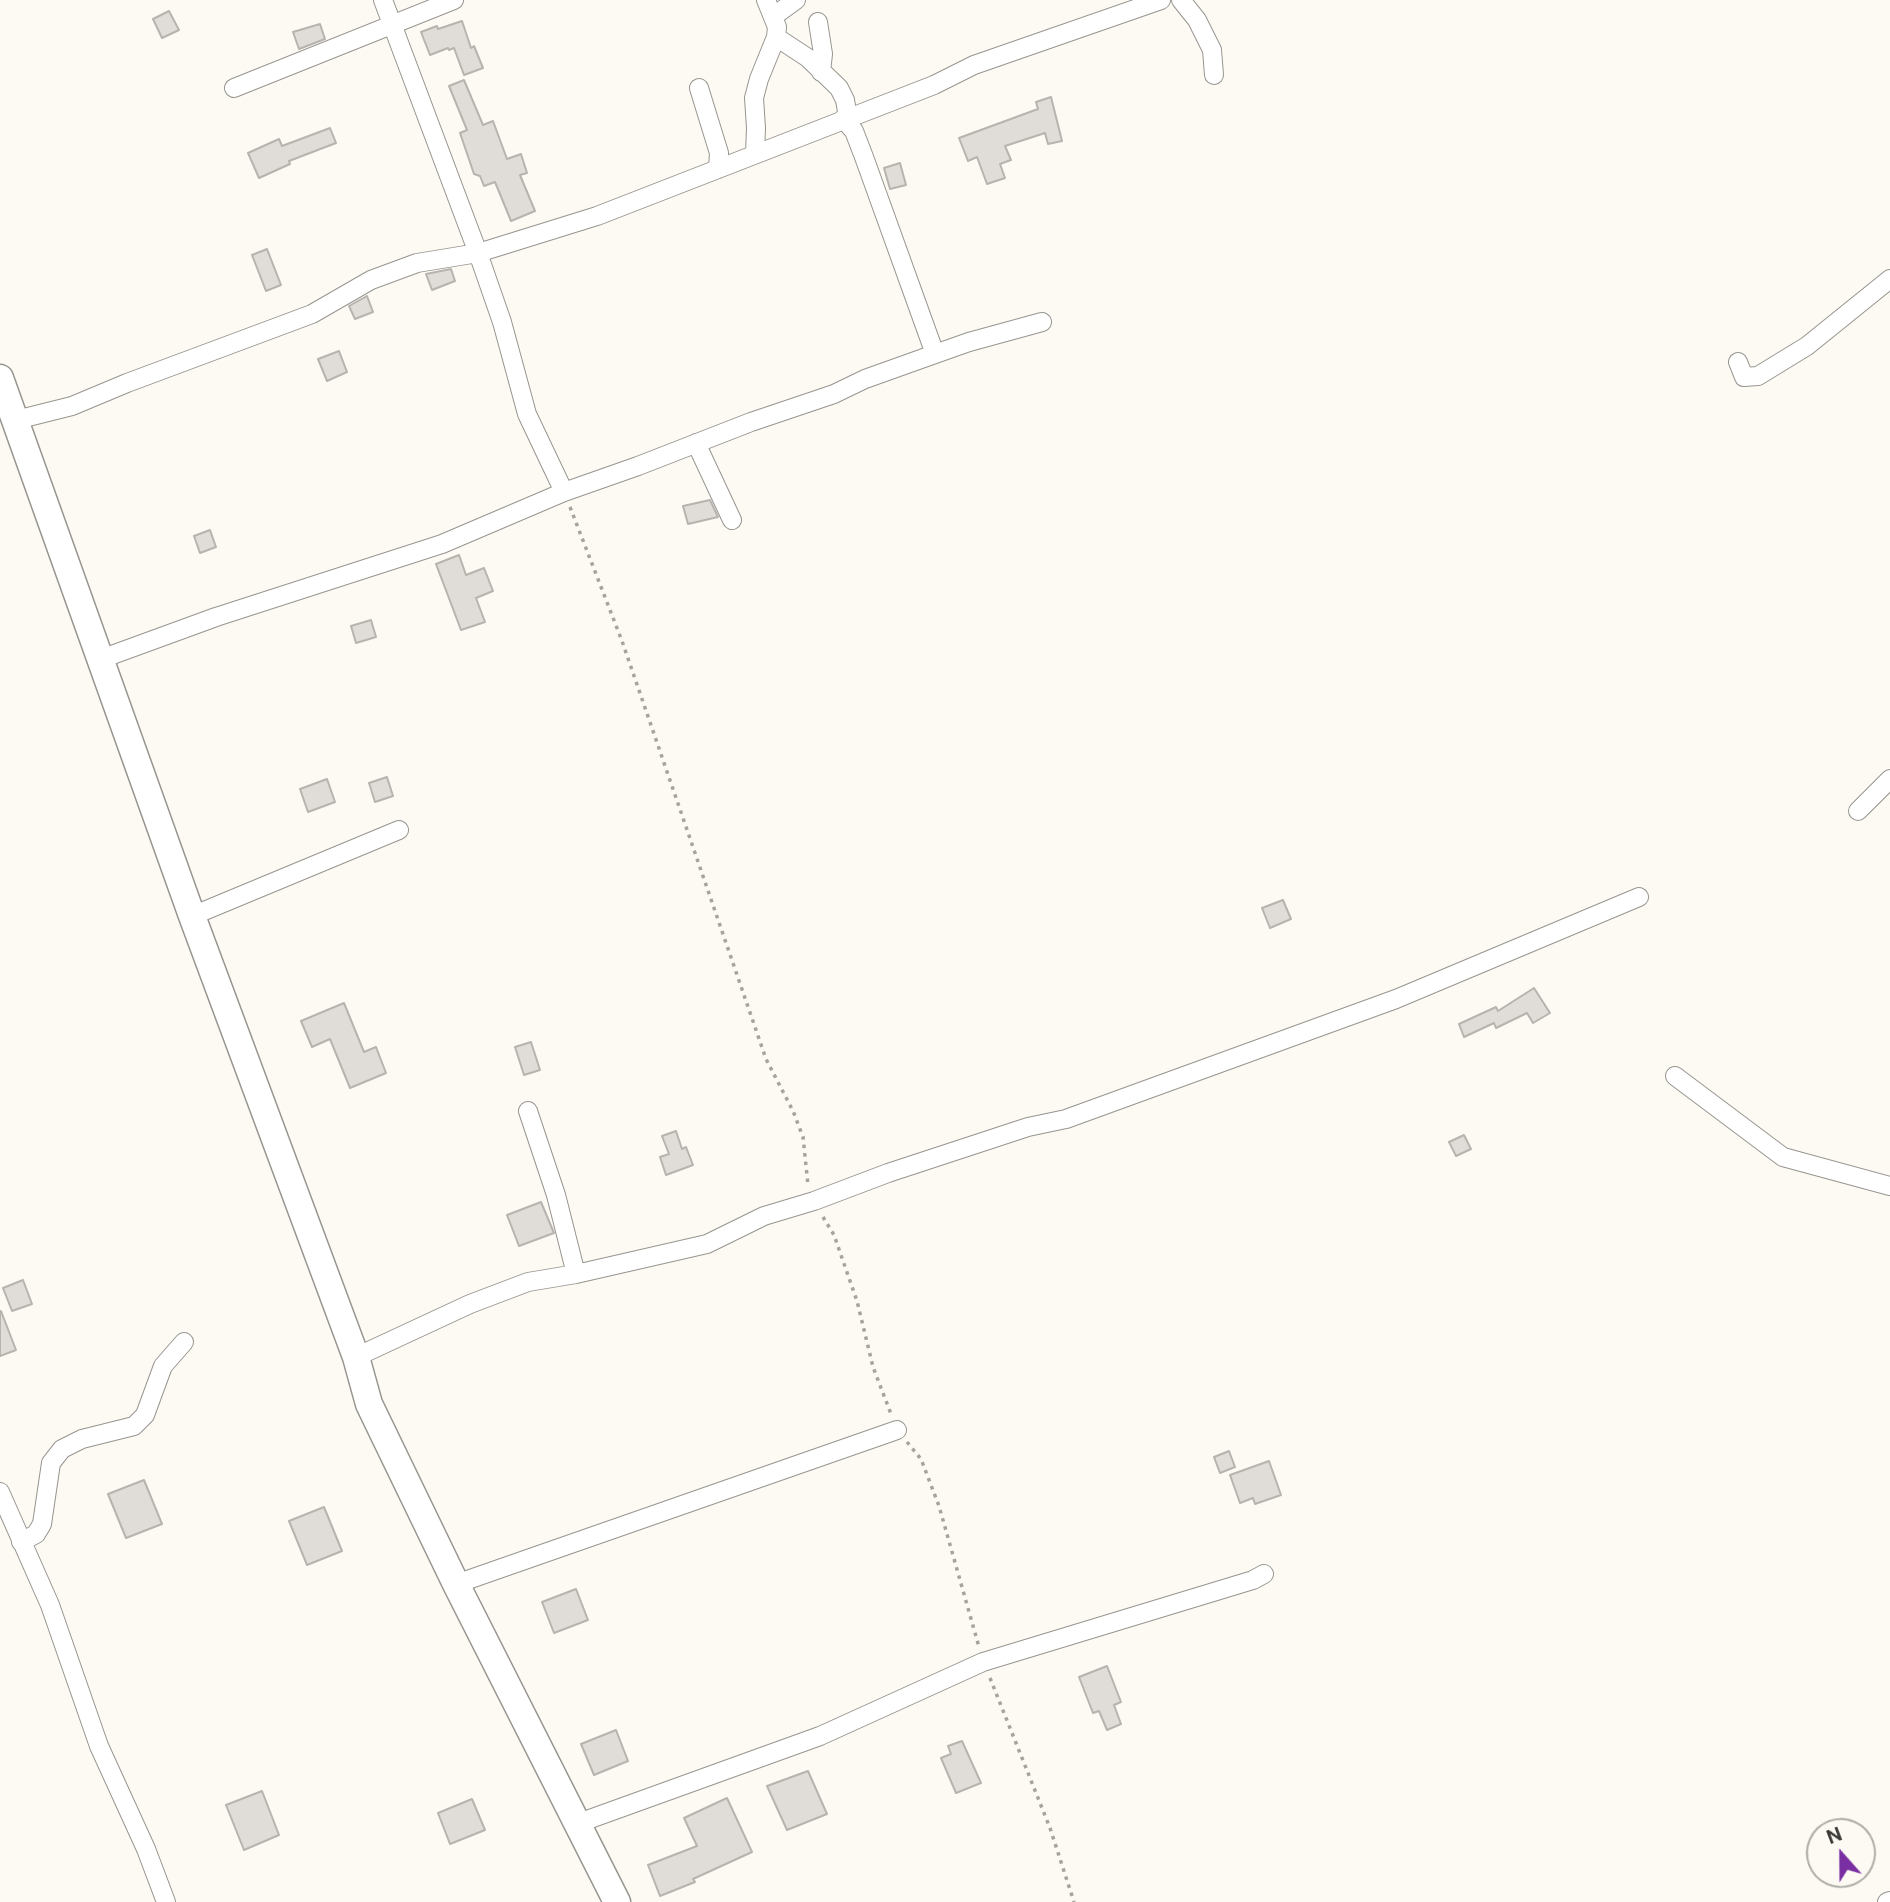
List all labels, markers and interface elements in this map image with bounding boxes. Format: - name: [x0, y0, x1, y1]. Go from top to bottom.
- north arrow: [1806, 1818, 1876, 1888]
- text: N: [1823, 1822, 1845, 1848]

